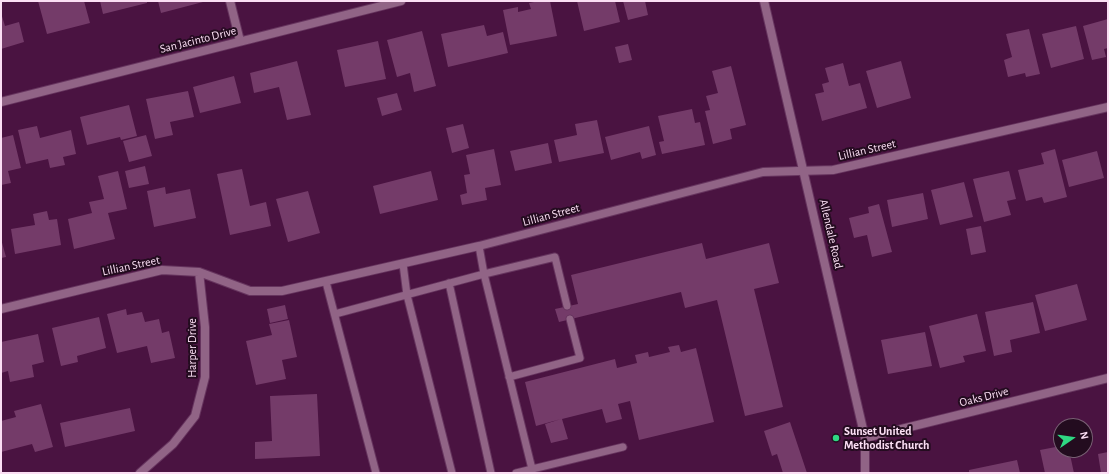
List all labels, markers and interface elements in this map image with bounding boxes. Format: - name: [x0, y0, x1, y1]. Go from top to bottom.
- street label: San Jacinto Drive: [158, 24, 238, 56]
- street label: Lillian Street: [837, 136, 897, 164]
- street label: Allendale Road: [816, 198, 846, 270]
- street label: Lillian Street: [521, 200, 581, 230]
- street label: Lillian Street: [101, 253, 161, 279]
- street label: Harper Drive: [185, 318, 199, 378]
- street label: Oaks Drive: [958, 384, 1010, 410]
- north arrow: [1053, 418, 1093, 458]
- place label: Sunset United Methodist Church: [844, 424, 929, 452]
- text: N: [1078, 430, 1090, 440]
- marker: Sunset United Methodist Church: [831, 433, 841, 443]

